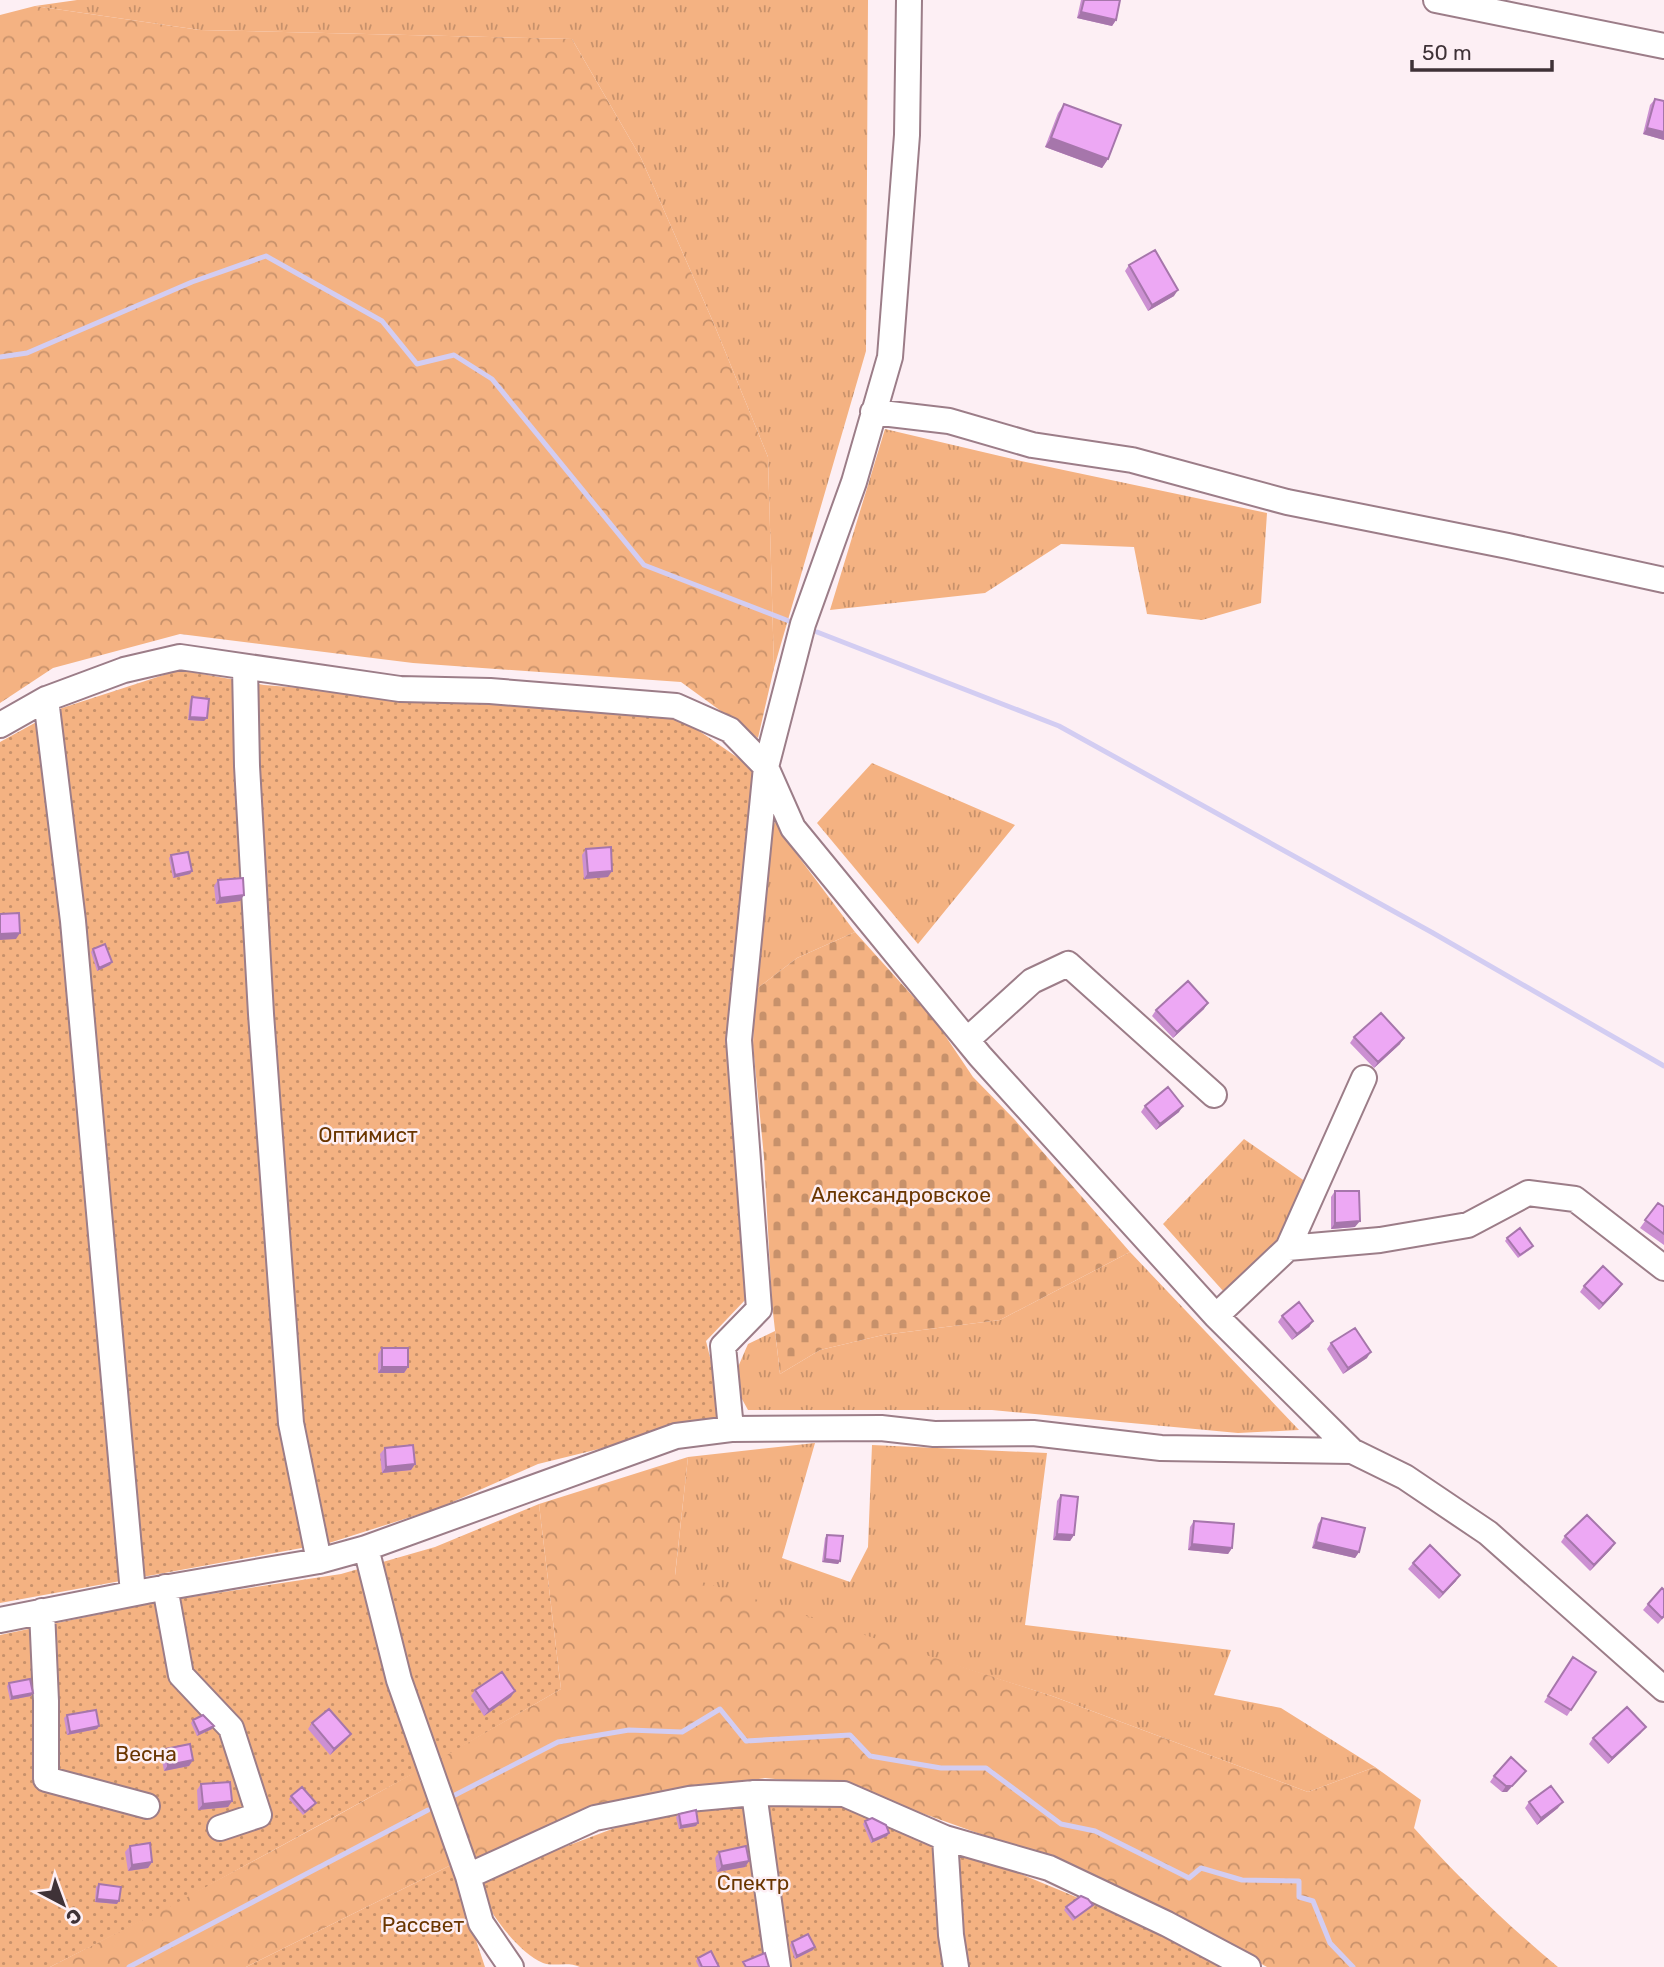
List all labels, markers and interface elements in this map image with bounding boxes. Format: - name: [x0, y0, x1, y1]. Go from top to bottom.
- scale bar: [1412, 28, 1552, 72]
- text: 50 m: [1422, 40, 1472, 65]
- park label: Оптимист: [318, 1122, 418, 1147]
- park label: Александровское: [811, 1182, 991, 1207]
- park label: Весна: [115, 1741, 177, 1766]
- north arrow: [28, 1869, 98, 1939]
- park label: Спектр: [717, 1870, 789, 1895]
- text: С: [61, 1903, 86, 1930]
- park label: Рассвет: [382, 1912, 465, 1937]

